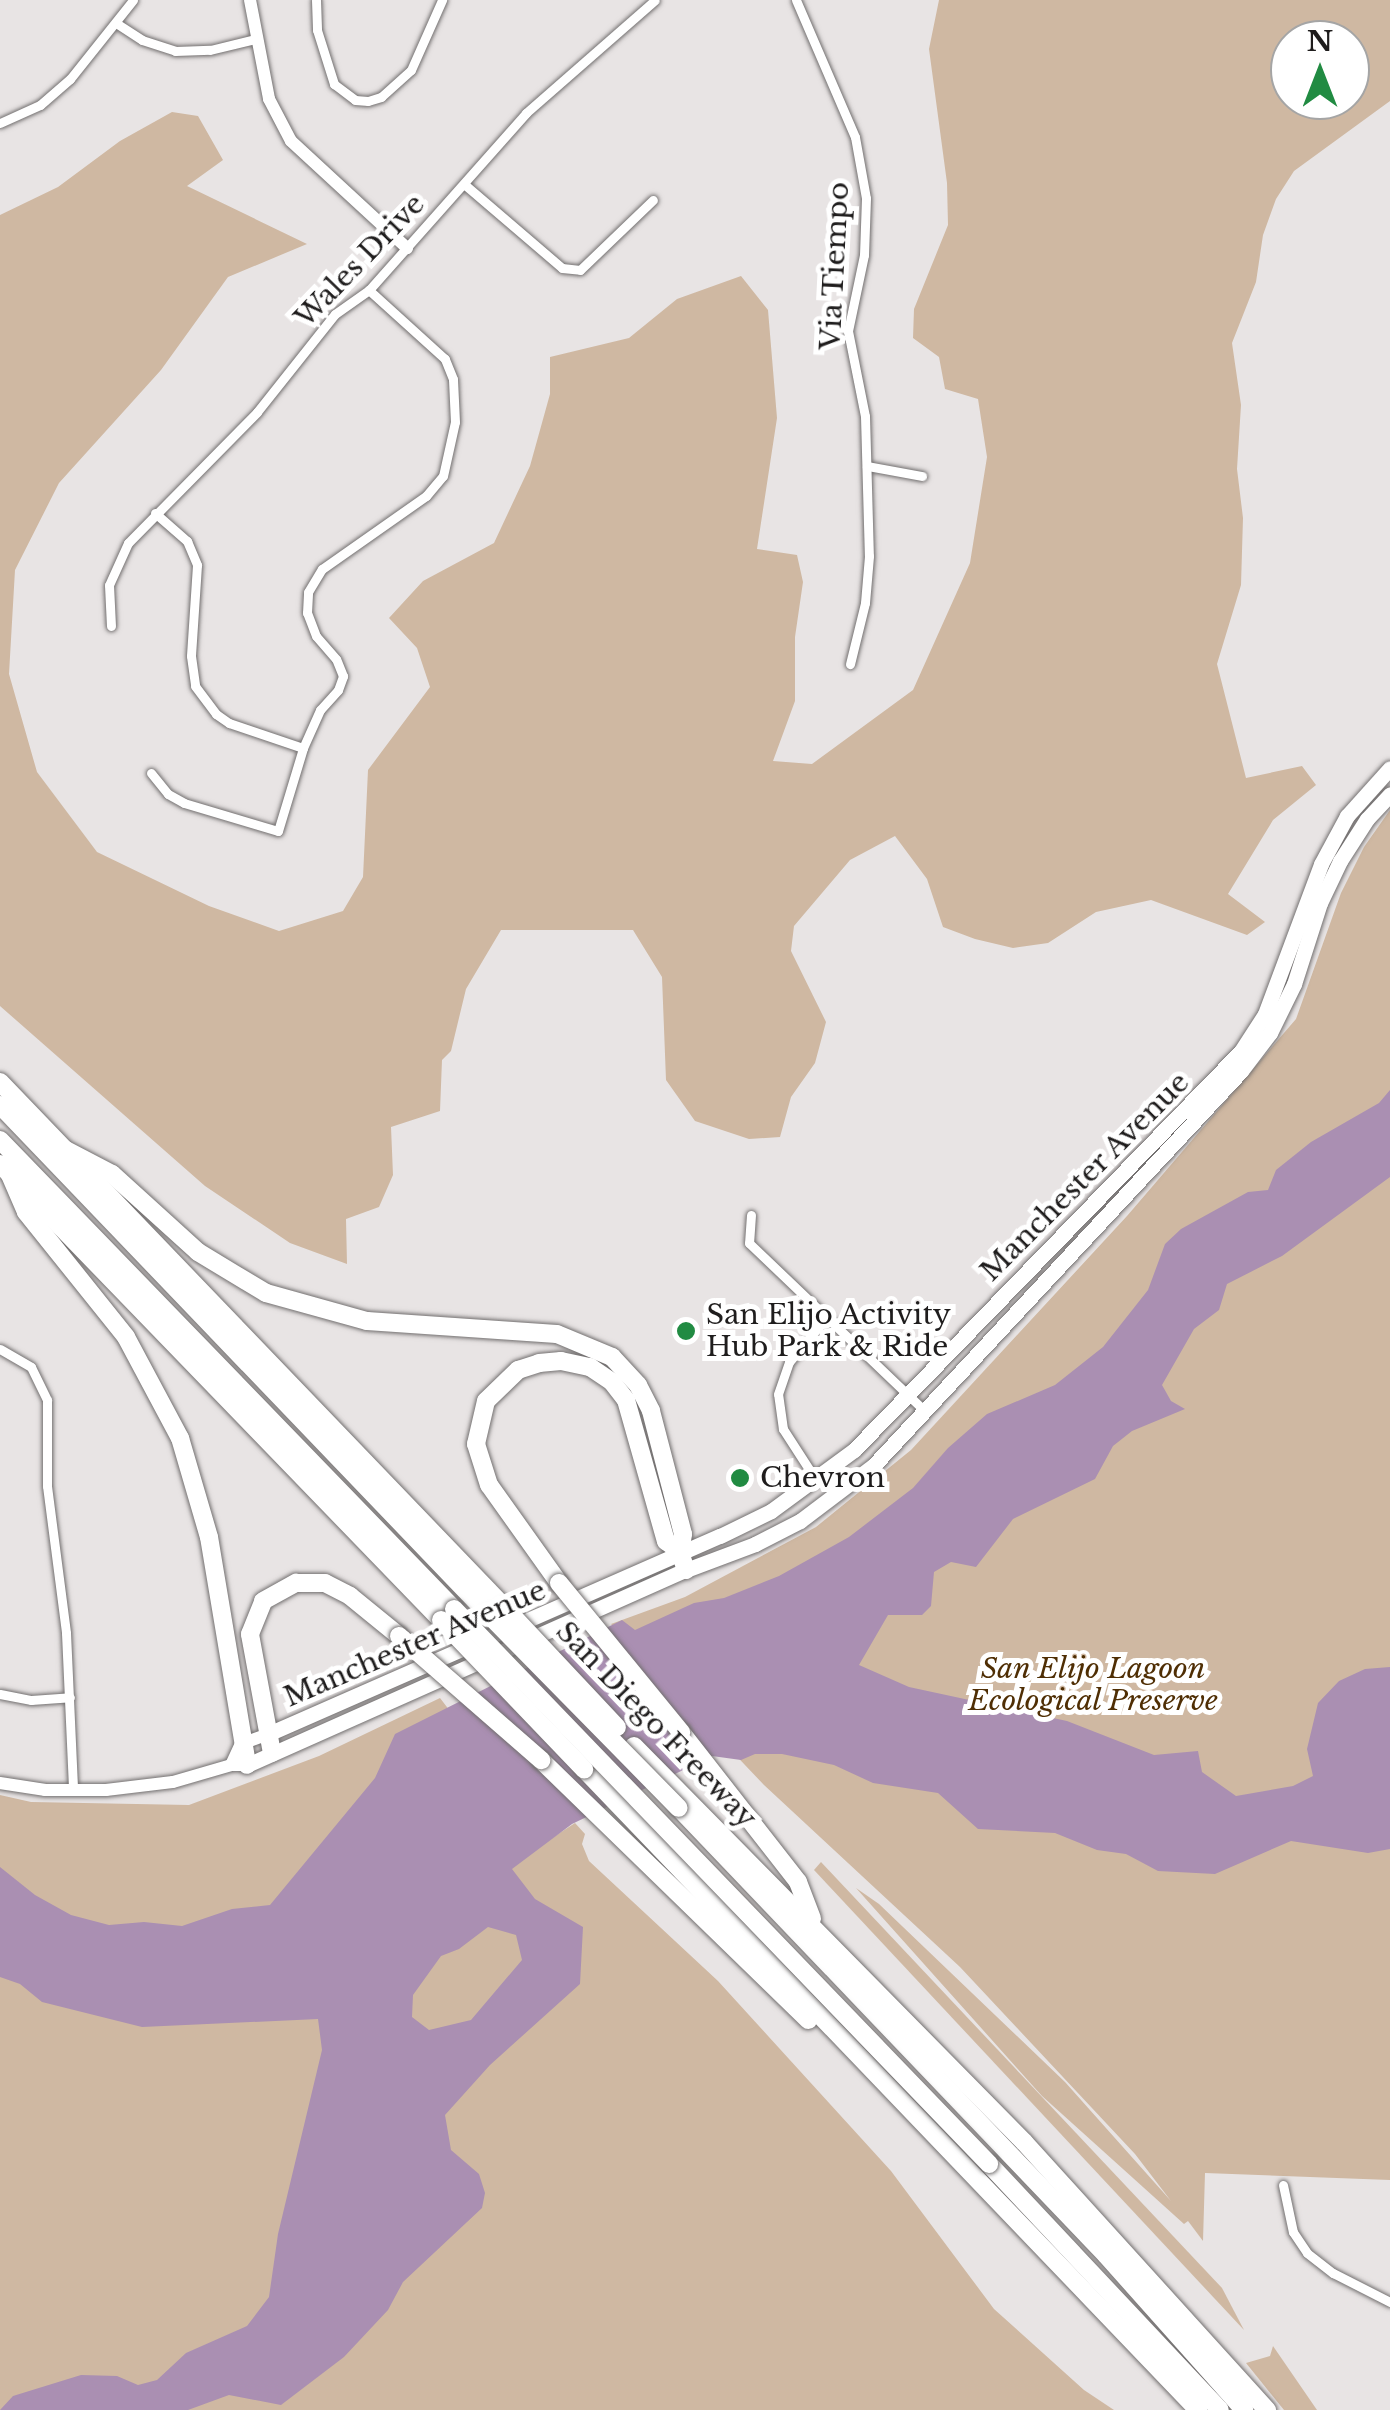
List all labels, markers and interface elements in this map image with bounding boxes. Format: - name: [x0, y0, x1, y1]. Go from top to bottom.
- north arrow: [1270, 20, 1370, 120]
- text: N: [1307, 24, 1333, 59]
- street label: Via Tiempo: [814, 181, 856, 351]
- street label: Wales Drive: [288, 188, 432, 334]
- street label: Manchester Avenue: [973, 1065, 1197, 1289]
- place label: San Elijo Activity Hub Park & Ride: [706, 1298, 952, 1364]
- marker: San Elijo Activity Hub Park & Ride: [675, 1320, 697, 1342]
- place label: Chevron: [760, 1461, 885, 1495]
- marker: Chevron: [729, 1467, 751, 1489]
- street label: Manchester Avenue: [278, 1573, 552, 1715]
- street label: San Diego Freeway: [549, 1615, 763, 1835]
- park label: San Elijo Lagoon Ecological Preserve: [968, 1652, 1218, 1718]

